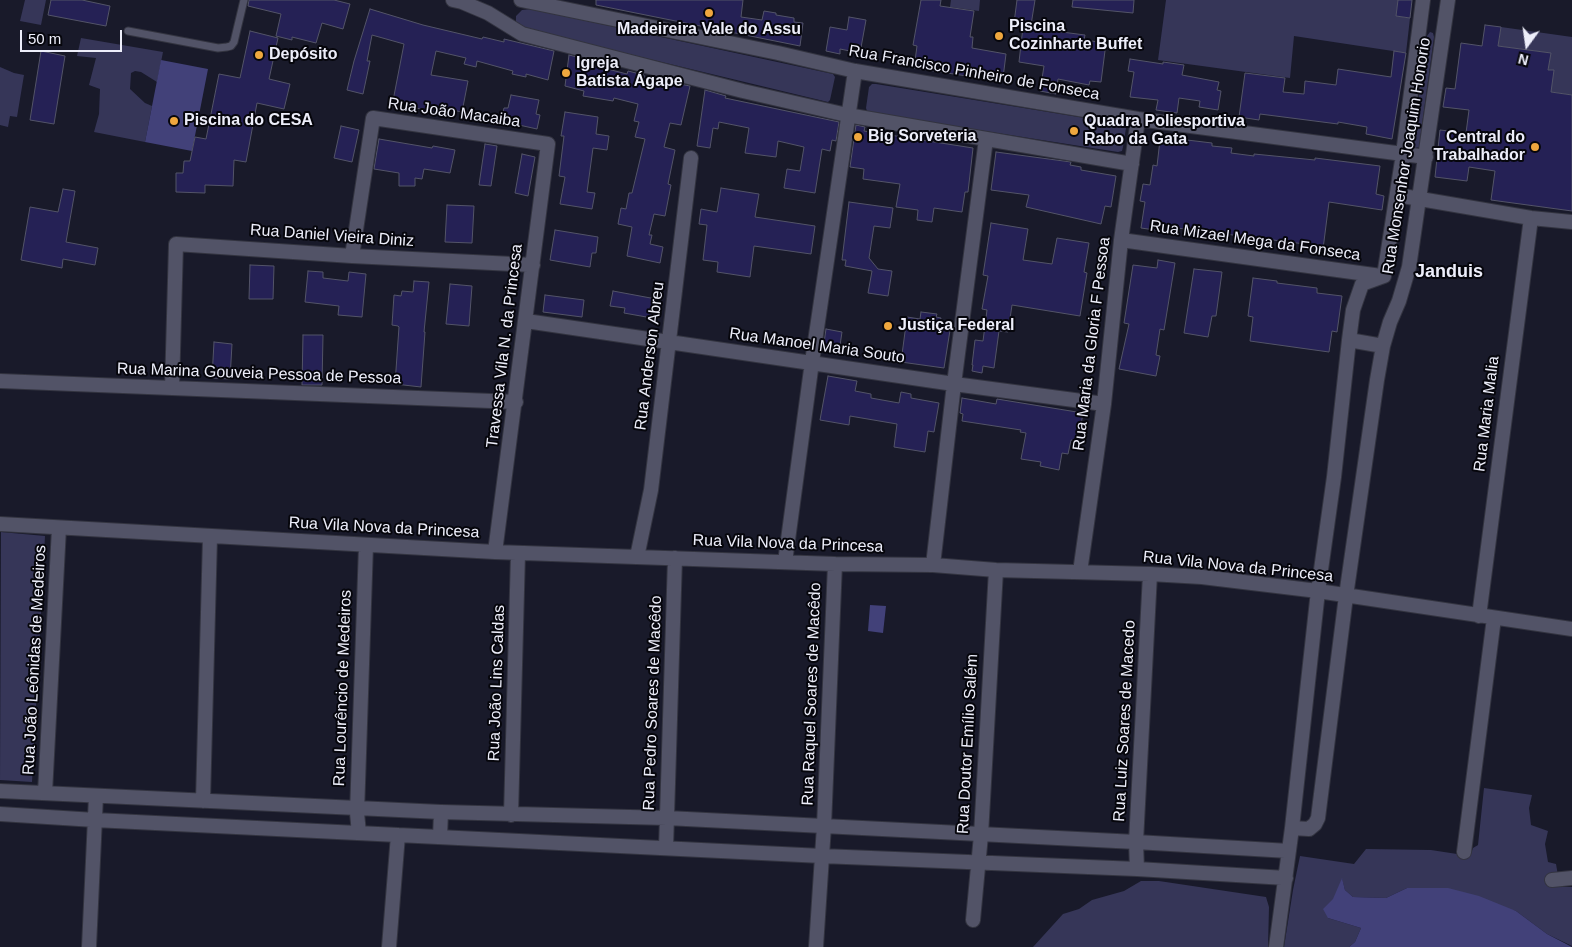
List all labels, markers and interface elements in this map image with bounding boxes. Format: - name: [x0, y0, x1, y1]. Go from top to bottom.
- marker: Madeireira Vale do Assu: [703, 7, 715, 19]
- place label: Piscina Cozinharte Buffet: [1009, 17, 1142, 55]
- scale bar: [22, 20, 125, 52]
- place label: Madeireira Vale do Assu: [617, 20, 801, 40]
- north arrow: [1502, 20, 1552, 70]
- text: 50 m: [28, 30, 61, 47]
- marker: Piscina Cozinharte Buffet: [993, 30, 1005, 42]
- street label: Rua Monsenhor Joaquim Honorio: [1379, 36, 1435, 276]
- street label: Rua Francisco Pinheiro de Fonseca: [847, 41, 1101, 105]
- place label: Depósito: [269, 45, 337, 65]
- marker: Depósito: [253, 49, 265, 61]
- text: N: [1517, 51, 1530, 69]
- place label: Igreja Batista Ágape: [576, 54, 683, 92]
- marker: Igreja Batista Ágape: [560, 67, 572, 79]
- street label: Rua João Macaiba: [387, 94, 521, 132]
- place label: Piscina do CESA: [184, 111, 313, 131]
- place label: Quadra Poliesportiva Rabo da Gata: [1084, 112, 1245, 150]
- marker: Piscina do CESA: [168, 115, 180, 127]
- marker: Quadra Poliesportiva Rabo da Gata: [1068, 125, 1080, 137]
- place label: Big Sorveteria: [868, 127, 976, 147]
- place label: Central do Trabalhador: [1433, 128, 1525, 166]
- marker: Big Sorveteria: [852, 131, 864, 143]
- marker: Central do Trabalhador: [1529, 141, 1541, 153]
- street label: Rua Mizael Mega da Fonseca: [1148, 217, 1362, 265]
- street label: Rua Daniel Vieira Diniz: [249, 221, 415, 251]
- street label: Rua Maria da Gloria F Pessoa: [1069, 236, 1115, 452]
- street label: Travessa Vila N. da Princesa: [483, 243, 527, 449]
- district label: Janduis: [1415, 261, 1483, 283]
- street label: Rua Anderson Abreu: [631, 281, 669, 431]
- place label: Justiça Federal: [898, 316, 1014, 336]
- marker: Justiça Federal: [882, 320, 894, 332]
- street label: Rua Manoel Maria Souto: [728, 324, 906, 368]
- street label: Rua Maria Malia: [1470, 355, 1504, 473]
- street label: Rua Marina Gouveia Pessoa de Pessoa: [116, 359, 402, 389]
- street label: Rua Vila Nova da Princesa: [288, 513, 480, 543]
- street label: Rua Vila Nova da Princesa: [692, 531, 884, 557]
- street label: Rua João Leônidas de Medeiros: [19, 544, 51, 776]
- street label: Rua Vila Nova da Princesa: [1142, 547, 1334, 587]
- street label: Rua Raquel Soares de Macêdo: [799, 582, 825, 806]
- street label: Rua Lourêncio de Medeiros: [330, 589, 356, 787]
- street label: Rua Pedro Soares de Macêdo: [640, 595, 666, 811]
- street label: Rua João Lins Caldas: [485, 604, 509, 762]
- street label: Rua Luiz Soares de Macedo: [1110, 620, 1140, 822]
- street label: Rua Doutor Emílio Salém: [954, 653, 982, 835]

